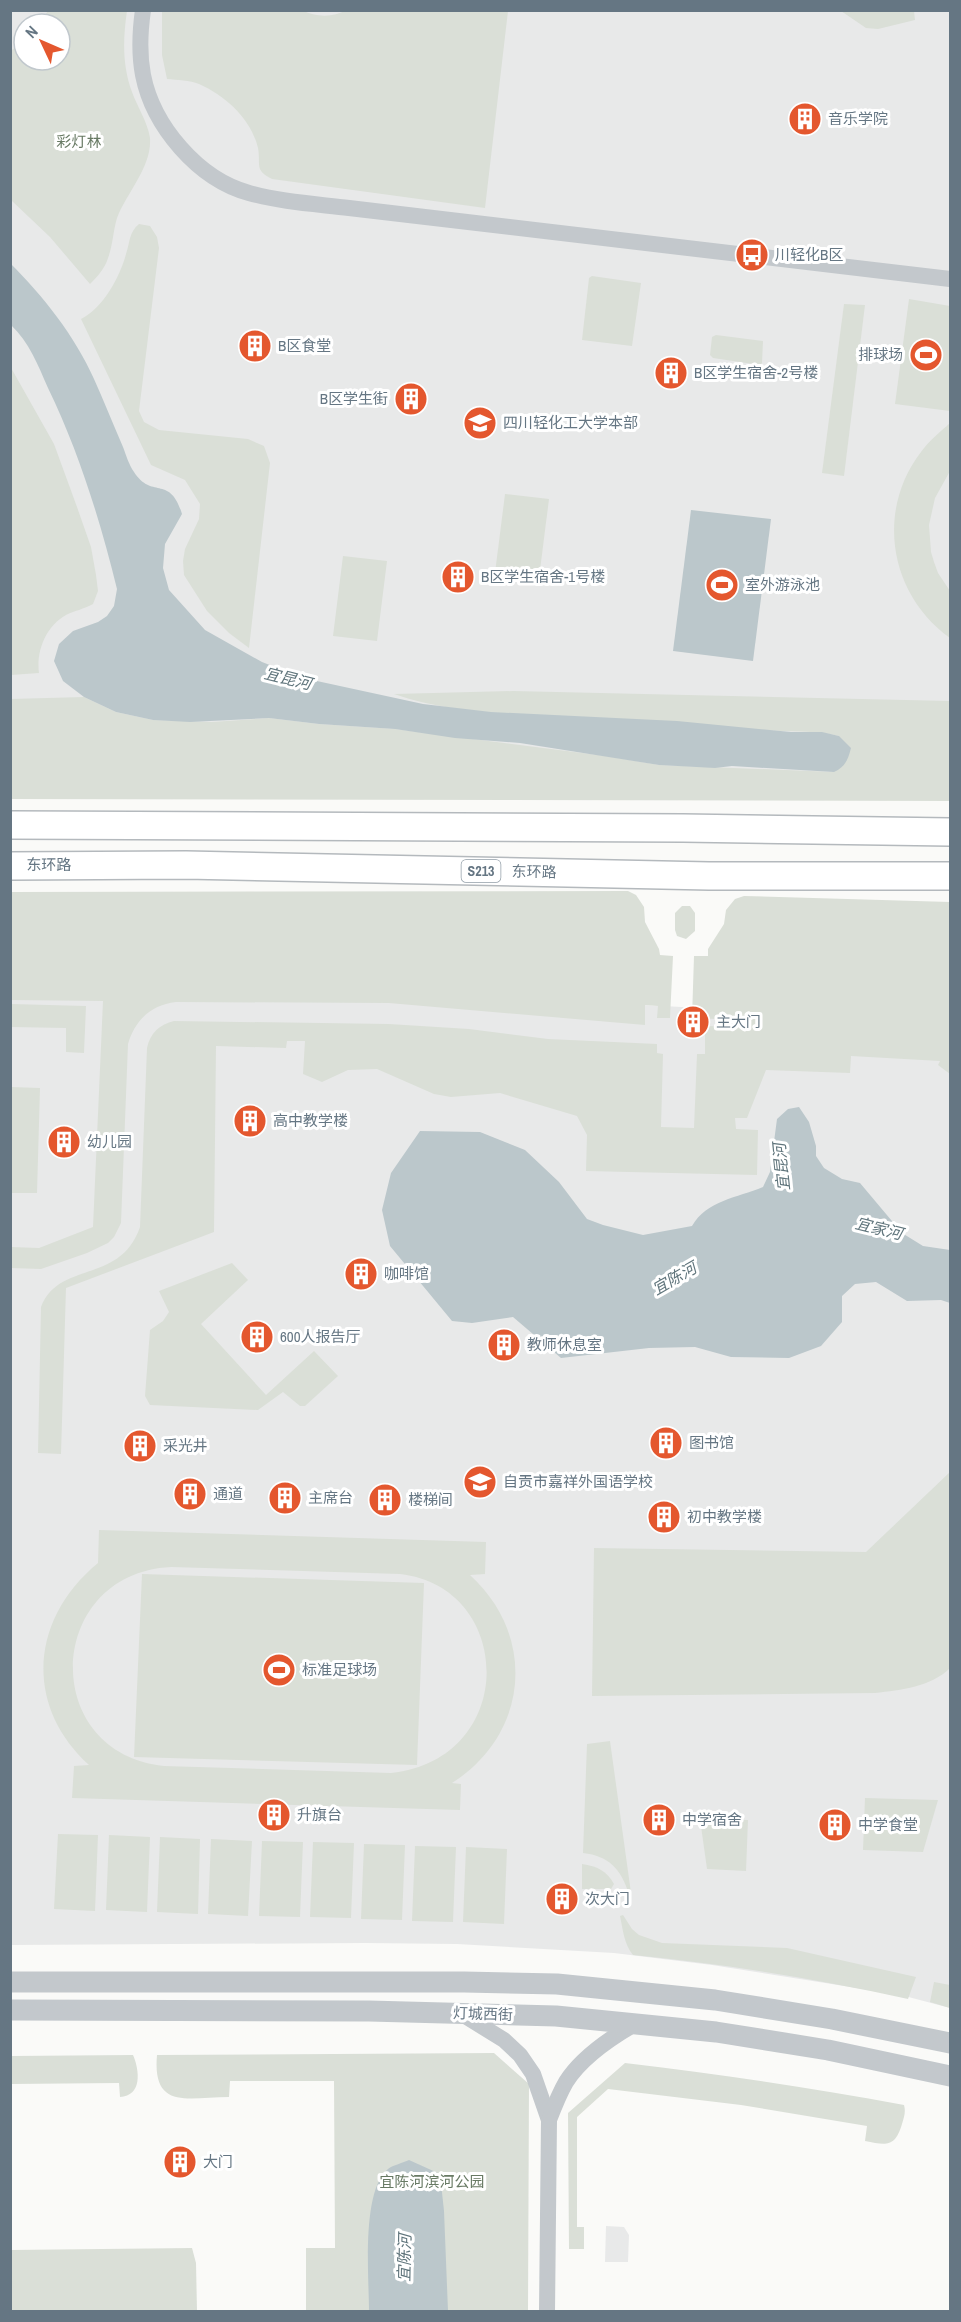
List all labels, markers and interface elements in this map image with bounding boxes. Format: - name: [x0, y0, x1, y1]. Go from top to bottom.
- north arrow: [12, 12, 72, 72]
- text: N: [20, 21, 42, 43]
- building icon: 音乐学院: [787, 101, 823, 137]
- place label: 音乐学院: [828, 108, 888, 129]
- park label: 彩灯林: [56, 131, 102, 152]
- bus stop icon: 川轻化B区: [734, 237, 770, 273]
- place label: 川轻化B区: [775, 244, 843, 265]
- building icon: B区食堂: [237, 328, 273, 364]
- place label: B区食堂: [278, 335, 331, 356]
- sports icon: 排球场: [908, 337, 944, 373]
- place label: 排球场: [858, 344, 903, 365]
- building icon: B区学生宿舍-2号楼: [653, 355, 689, 391]
- place label: B区学生宿舍-2号楼: [694, 362, 818, 383]
- building icon: B区学生街: [393, 381, 429, 417]
- place label: B区学生街: [320, 388, 388, 409]
- school or university icon: 四川轻化工大学本部: [462, 405, 498, 441]
- place label: 四川轻化工大学本部: [503, 412, 638, 433]
- building icon: B区学生宿舍-1号楼: [440, 559, 476, 595]
- place label: B区学生宿舍-1号楼: [481, 566, 605, 587]
- sports icon: 室外游泳池: [704, 567, 740, 603]
- place label: 室外游泳池: [745, 574, 820, 595]
- water label: 宜昆河: [262, 662, 317, 695]
- street label: 东环路: [26, 854, 72, 875]
- road number: S213: [462, 860, 500, 882]
- street label: 东环路: [511, 861, 557, 882]
- building icon: 主大门: [675, 1004, 711, 1040]
- place label: 主大门: [716, 1011, 761, 1032]
- building icon: 高中教学楼: [232, 1103, 268, 1139]
- place label: 高中教学楼: [273, 1110, 348, 1131]
- building icon: 幼儿园: [46, 1124, 82, 1160]
- place label: 幼儿园: [87, 1131, 132, 1152]
- water label: 宜昆河: [767, 1139, 794, 1192]
- water label: 宜家河: [853, 1212, 908, 1245]
- water label: 宜陈河: [648, 1255, 703, 1300]
- building icon: 咖啡馆: [343, 1256, 379, 1292]
- place label: 咖啡馆: [384, 1263, 429, 1284]
- building icon: 600人报告厅: [239, 1319, 275, 1355]
- place label: 600人报告厅: [280, 1326, 361, 1347]
- building icon: 教师休息室: [486, 1327, 522, 1363]
- place label: 教师休息室: [527, 1334, 602, 1355]
- building icon: 图书馆: [648, 1425, 684, 1461]
- building icon: 采光井: [122, 1428, 158, 1464]
- place label: 图书馆: [689, 1432, 734, 1453]
- place label: 采光井: [163, 1435, 208, 1456]
- school or university icon: 自贡市嘉祥外国语学校: [462, 1464, 498, 1500]
- place label: 自贡市嘉祥外国语学校: [503, 1471, 653, 1492]
- building icon: 通道: [172, 1476, 208, 1512]
- building icon: 主席台: [267, 1480, 303, 1516]
- building icon: 楼梯间: [367, 1482, 403, 1518]
- place label: 通道: [213, 1483, 243, 1504]
- place label: 主席台: [308, 1487, 353, 1508]
- place label: 楼梯间: [408, 1489, 453, 1510]
- building icon: 初中教学楼: [646, 1499, 682, 1535]
- place label: 初中教学楼: [687, 1506, 762, 1527]
- sports icon: 标准足球场: [261, 1652, 297, 1688]
- place label: 标准足球场: [302, 1659, 377, 1680]
- building icon: 升旗台: [256, 1797, 292, 1833]
- building icon: 中学宿舍: [641, 1802, 677, 1838]
- place label: 升旗台: [297, 1804, 342, 1825]
- building icon: 中学食堂: [817, 1807, 853, 1843]
- place label: 中学宿舍: [682, 1809, 742, 1830]
- place label: 中学食堂: [858, 1814, 918, 1835]
- building icon: 次大门: [544, 1881, 580, 1917]
- place label: 次大门: [585, 1888, 630, 1909]
- street label: 灯城西街: [453, 2002, 513, 2025]
- building icon: 大门: [162, 2144, 198, 2180]
- place label: 大门: [203, 2151, 233, 2172]
- park label: 宜陈河滨河公园: [379, 2171, 485, 2192]
- water label: 宜陈河: [393, 2231, 415, 2282]

